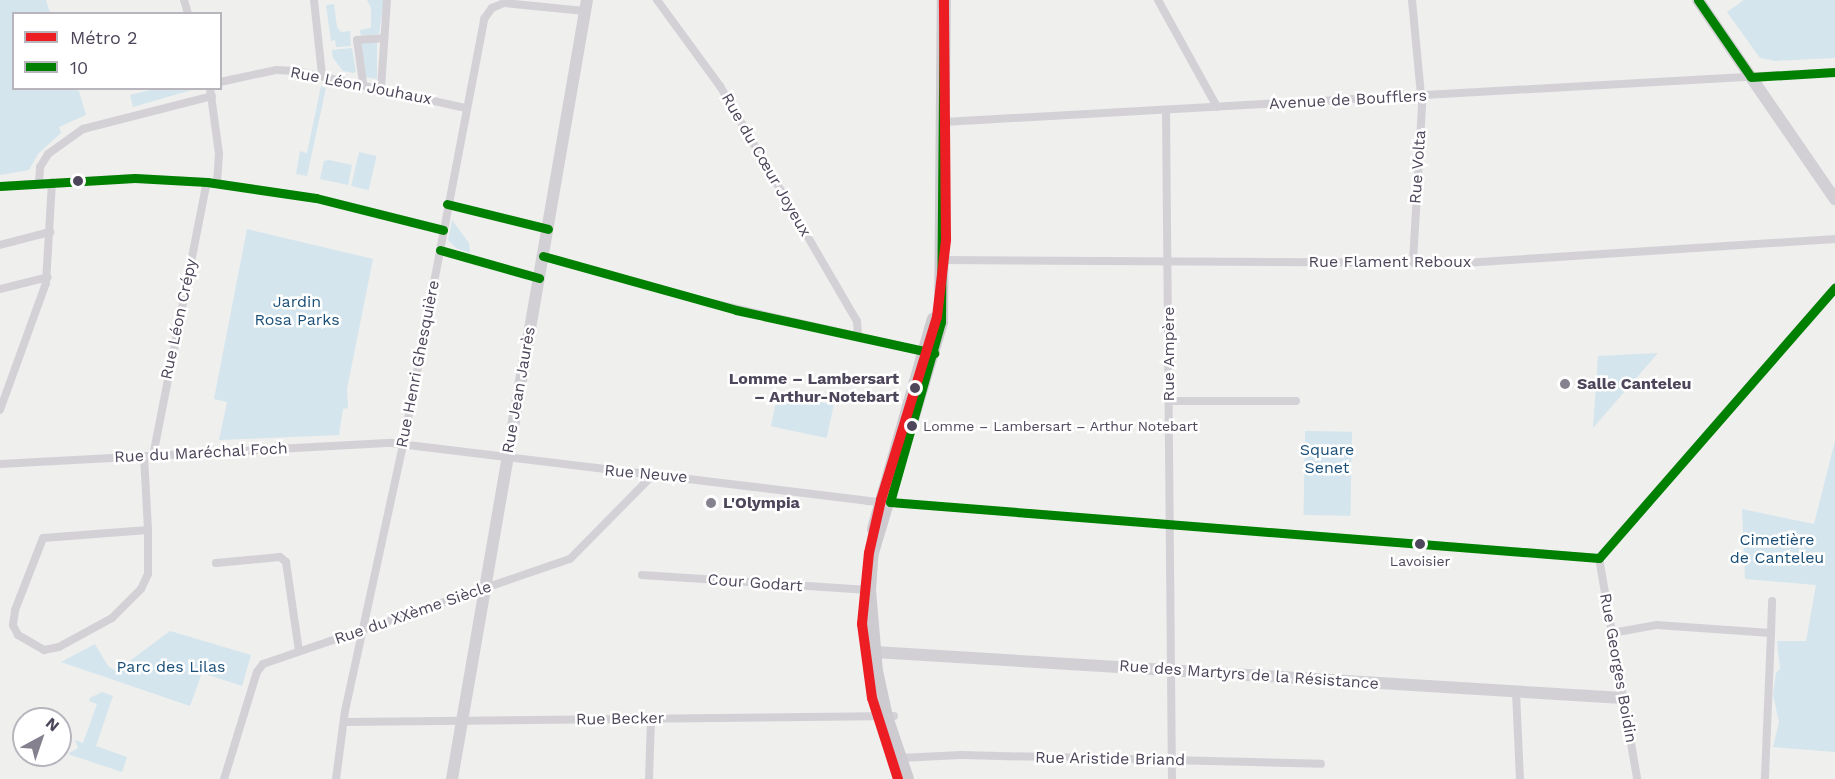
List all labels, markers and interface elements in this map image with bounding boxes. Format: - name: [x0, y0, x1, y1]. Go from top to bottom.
- legend: [12, 12, 222, 90]
- text: Métro 2: [70, 27, 137, 48]
- text: 10: [70, 57, 88, 78]
- street label: Rue Léon Jouhaux: [288, 63, 434, 109]
- street label: Avenue de Boufflers: [1269, 86, 1427, 114]
- street label: Rue du Cœur Joyeux: [717, 90, 815, 240]
- street label: Rue Volta: [1406, 129, 1430, 205]
- unlabelled marker: [72, 175, 84, 187]
- street label: Rue Flament Reboux: [1309, 252, 1471, 272]
- street label: Rue Léon Crépy: [157, 257, 201, 381]
- street label: Rue Henri Ghesquière: [392, 279, 444, 449]
- park label: Jardin Rosa Parks: [254, 292, 340, 330]
- street label: Rue Ampère: [1159, 306, 1179, 402]
- street label: Rue Jean Jaurès: [498, 325, 540, 455]
- place label: Lomme – Lambersart – Arthur-Notebart: [729, 369, 899, 407]
- place label: Salle Canteleu: [1577, 374, 1692, 394]
- marker: Lomme – Lambersart – Arthur-Notebart: [904, 377, 926, 399]
- marker: Salle Canteleu: [1558, 377, 1572, 391]
- place label: Lomme – Lambersart – Arthur Notebart: [923, 418, 1199, 434]
- marker: Lomme – Lambersart – Arthur Notebart: [906, 420, 918, 432]
- street label: Rue du Maréchal Foch: [114, 439, 288, 467]
- park label: Square Senet: [1300, 440, 1354, 478]
- street label: Rue Neuve: [604, 461, 688, 487]
- place label: L'Olympia: [723, 493, 800, 513]
- marker: L'Olympia: [704, 496, 718, 510]
- park label: Cimetière de Canteleu: [1730, 530, 1824, 568]
- marker: Lavoisier: [1414, 538, 1426, 550]
- place label: Lavoisier: [1390, 553, 1450, 569]
- street label: Cour Godart: [707, 570, 803, 596]
- street label: Rue du XXème Siècle: [332, 577, 494, 649]
- street label: Rue Georges Boidin: [1595, 592, 1641, 744]
- street label: Rue des Martyrs de la Résistance: [1118, 656, 1380, 694]
- park label: Parc des Lilas: [117, 657, 225, 677]
- north arrow: [12, 707, 72, 767]
- street label: Rue Becker: [576, 709, 664, 729]
- text: N: [42, 713, 63, 735]
- street label: Rue Aristide Briand: [1034, 748, 1186, 770]

